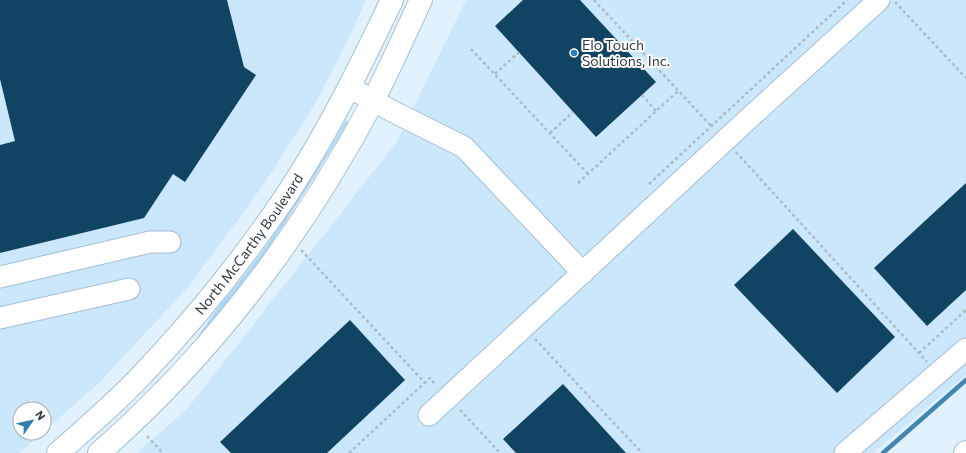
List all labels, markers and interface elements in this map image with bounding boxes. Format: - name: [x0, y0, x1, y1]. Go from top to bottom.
- place label: Elo Touch Solutions, Inc.: [582, 36, 670, 69]
- marker: Elo Touch Solutions, Inc.: [569, 48, 579, 58]
- street label: North McCarthy Boulevard: [191, 170, 306, 318]
- north arrow: [12, 401, 52, 441]
- text: N: [33, 408, 48, 422]

